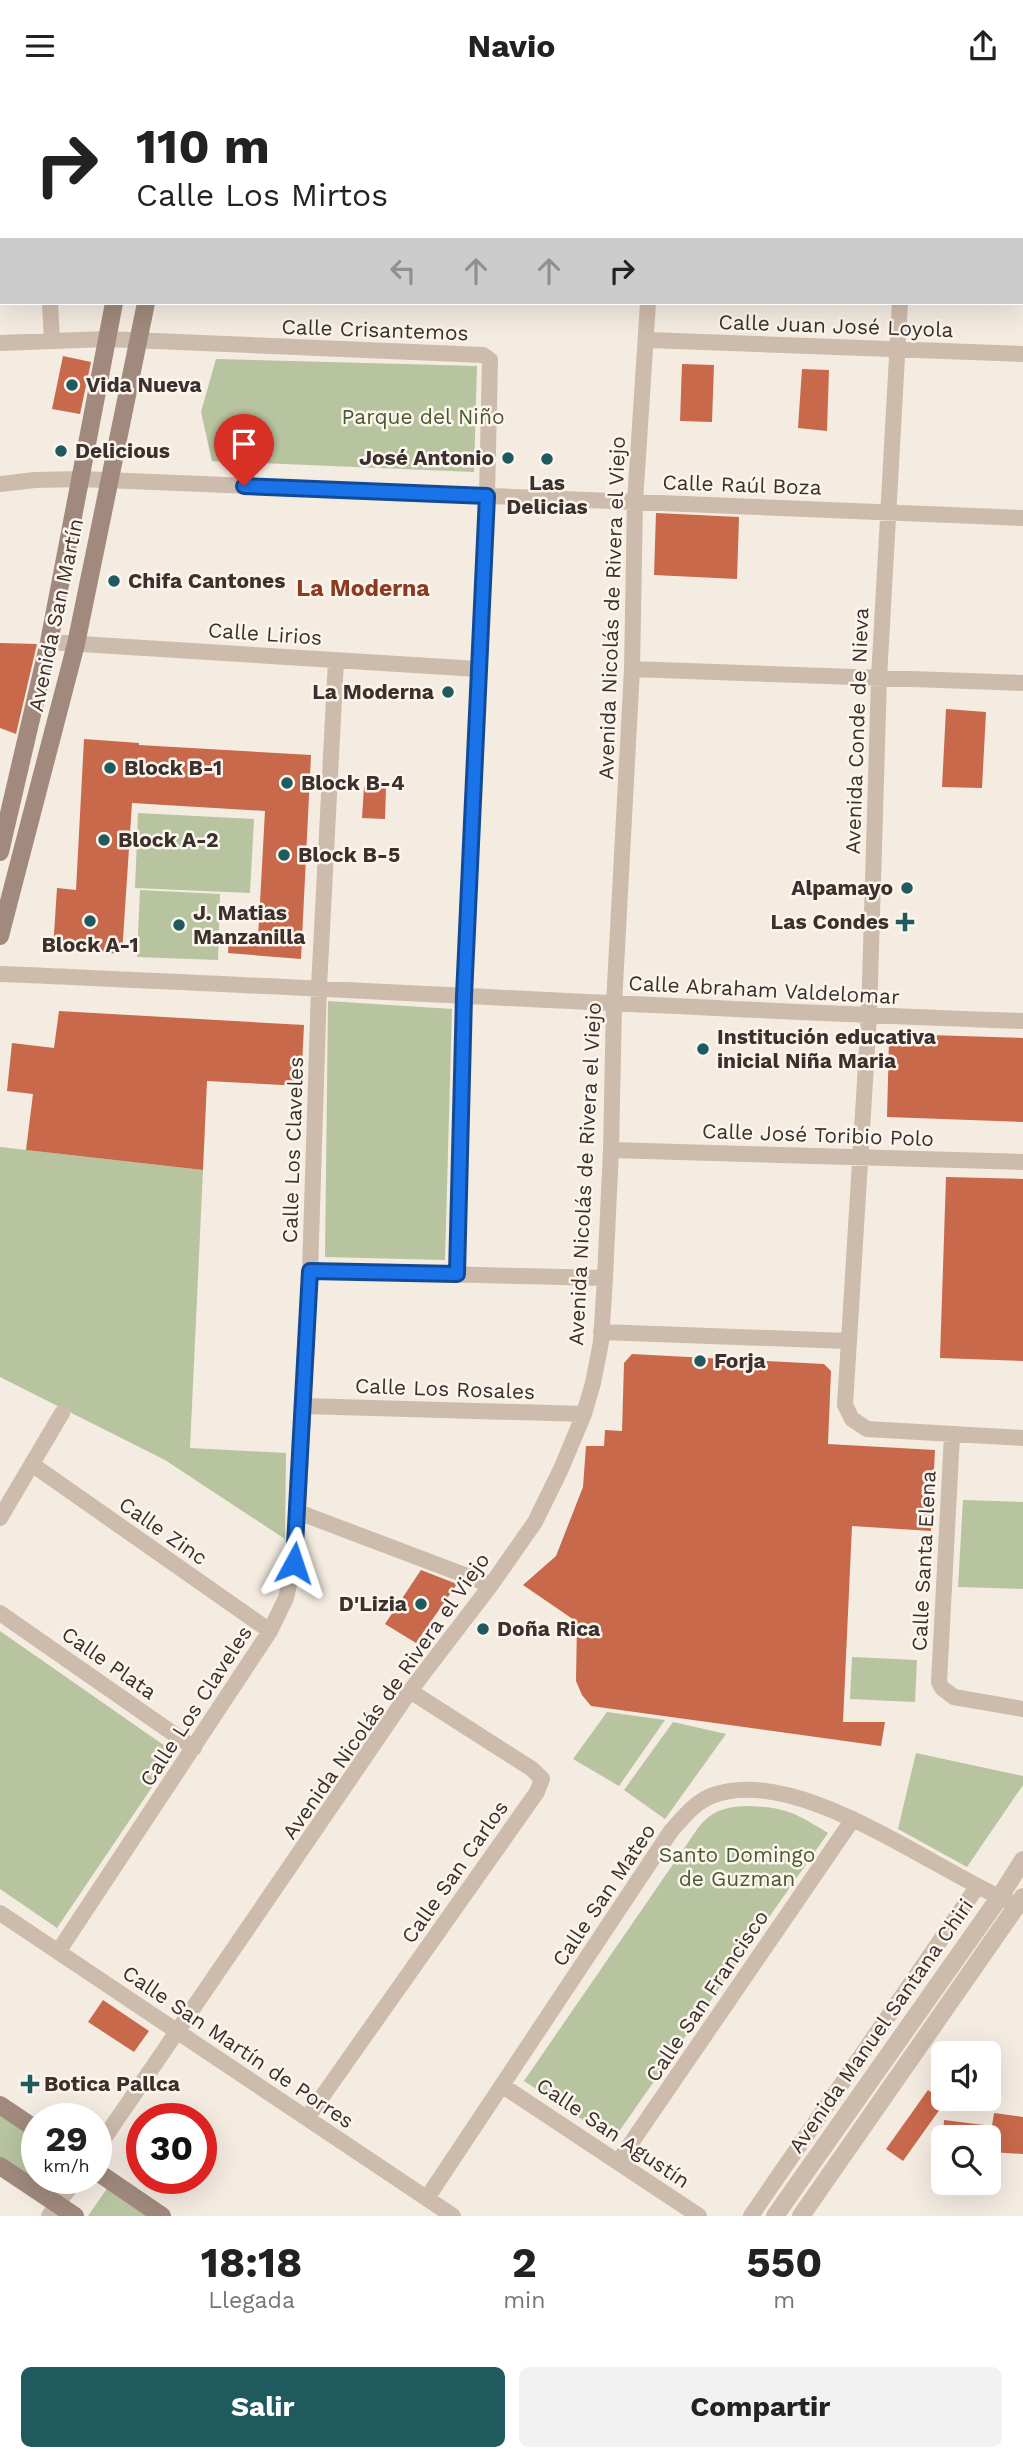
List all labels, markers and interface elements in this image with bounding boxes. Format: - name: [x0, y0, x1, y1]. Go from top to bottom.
- icon: menu: [21, 27, 59, 65]
- text: Navio: [468, 27, 555, 65]
- icon: share: [964, 27, 1002, 65]
- text: 110 m: [136, 117, 270, 175]
- icon: right: [21, 119, 112, 210]
- text: Calle Los Mirtos: [136, 176, 388, 214]
- icon: left: [384, 252, 422, 290]
- icon: ahead: [457, 252, 495, 290]
- icon: ahead: [530, 252, 568, 290]
- icon: right: [603, 252, 641, 290]
- street label: Calle Juan José Loyola: [718, 309, 954, 342]
- street label: Calle Crisantemos: [281, 314, 469, 345]
- place label: Vida Nueva: [86, 372, 202, 397]
- marker: Vida Nueva: [64, 377, 80, 393]
- park label: Parque del Niño: [341, 404, 505, 429]
- pin: [214, 414, 274, 486]
- icon: arrive: [225, 425, 263, 463]
- street label: Avenida Nicolás de Rivera el Viejo: [593, 436, 630, 780]
- place label: Delicious: [75, 438, 170, 463]
- marker: Delicious: [53, 443, 69, 459]
- place label: José Antonio: [359, 445, 494, 470]
- marker: José Antonio: [500, 450, 516, 466]
- marker: Las Delicias: [539, 451, 555, 467]
- street label: Calle Raúl Boza: [662, 469, 822, 500]
- place label: Las Delicias: [506, 470, 588, 519]
- street label: Avenida San Martín: [23, 516, 88, 714]
- place label: Chifa Cantones: [128, 568, 285, 593]
- marker: Chifa Cantones: [106, 573, 122, 589]
- district label: La Moderna: [296, 575, 430, 602]
- street label: Avenida Conde de Nieva: [840, 607, 873, 855]
- street label: Calle Lirios: [207, 617, 323, 650]
- place label: La Moderna: [312, 679, 435, 704]
- marker: La Moderna: [440, 684, 456, 700]
- place label: Block B-1: [124, 755, 222, 780]
- marker: Block B-1: [102, 760, 118, 776]
- place label: Block B-4: [301, 770, 405, 795]
- marker: Block B-4: [279, 775, 295, 791]
- place label: Block A-2: [118, 827, 218, 852]
- marker: Block A-2: [96, 832, 112, 848]
- place label: Block B-5: [298, 842, 400, 867]
- marker: Block B-5: [276, 847, 292, 863]
- place label: Alpamayo: [791, 875, 893, 900]
- marker: Alpamayo: [899, 880, 915, 896]
- place label: J. Matias Manzanilla: [193, 900, 306, 949]
- place label: Las Condes: [771, 909, 889, 934]
- marker: Las Condes: [895, 912, 915, 932]
- marker: Block A-1: [82, 913, 98, 929]
- marker: J. Matias Manzanilla: [171, 917, 187, 933]
- place label: Block A-1: [41, 932, 139, 957]
- street label: Calle Abraham Valdelomar: [628, 970, 901, 1009]
- street label: Avenida Nicolás de Rivera el Viejo: [563, 1002, 606, 1346]
- place label: Institución educativa inicial Niña Maria: [717, 1024, 937, 1073]
- marker: Institución educativa inicial Niña Maria: [695, 1041, 711, 1057]
- street label: Calle Los Claveles: [277, 1056, 308, 1244]
- street label: Calle José Toribio Polo: [702, 1118, 934, 1151]
- place label: Forja: [714, 1348, 767, 1373]
- marker: Forja: [692, 1353, 708, 1369]
- street label: Calle Los Rosales: [355, 1373, 536, 1404]
- street label: Calle Santa Elena: [906, 1470, 941, 1652]
- street label: Calle Zinc: [114, 1491, 212, 1570]
- position arrow: [257, 1526, 331, 1600]
- street label: Avenida Nicolás de Rivera el Viejo: [277, 1548, 494, 1844]
- place label: D'Lizia: [339, 1591, 408, 1616]
- marker: D'Lizia: [413, 1596, 429, 1612]
- place label: Doña Rica: [497, 1616, 601, 1641]
- street label: Calle Plata: [57, 1621, 162, 1704]
- street label: Calle Los Claveles: [134, 1621, 257, 1791]
- marker: Doña Rica: [475, 1621, 491, 1637]
- street label: Calle San Carlos: [396, 1795, 513, 1948]
- street label: Calle San Mateo: [547, 1819, 661, 1971]
- park label: Santo Domingo de Guzman: [659, 1842, 815, 1891]
- street label: Avenida Manuel Santana Chiri: [783, 1894, 978, 2158]
- street label: Calle San Francisco: [640, 1905, 773, 2086]
- street label: Calle San Martín de Porres: [118, 1960, 359, 2133]
- map controls: [931, 2041, 1001, 2195]
- button: sound: [931, 2041, 1001, 2111]
- place label: Botica Pallca: [44, 2071, 181, 2096]
- street label: Calle San Agustín: [532, 2072, 695, 2193]
- marker: Botica Pallca: [22, 2076, 38, 2092]
- speed limit sign: 30: [126, 2103, 217, 2194]
- text: 29: [45, 2118, 88, 2160]
- button: search: [931, 2125, 1001, 2195]
- text: km/h: [43, 2155, 90, 2176]
- text: 18:18: [201, 2238, 302, 2287]
- text: 2: [512, 2238, 537, 2287]
- text: 550: [746, 2238, 822, 2287]
- text: Llegada: [208, 2287, 295, 2314]
- text: min: [503, 2287, 545, 2314]
- text: m: [773, 2287, 795, 2314]
- button: Salir: [21, 2367, 505, 2447]
- button: Compartir: [519, 2367, 1002, 2447]

